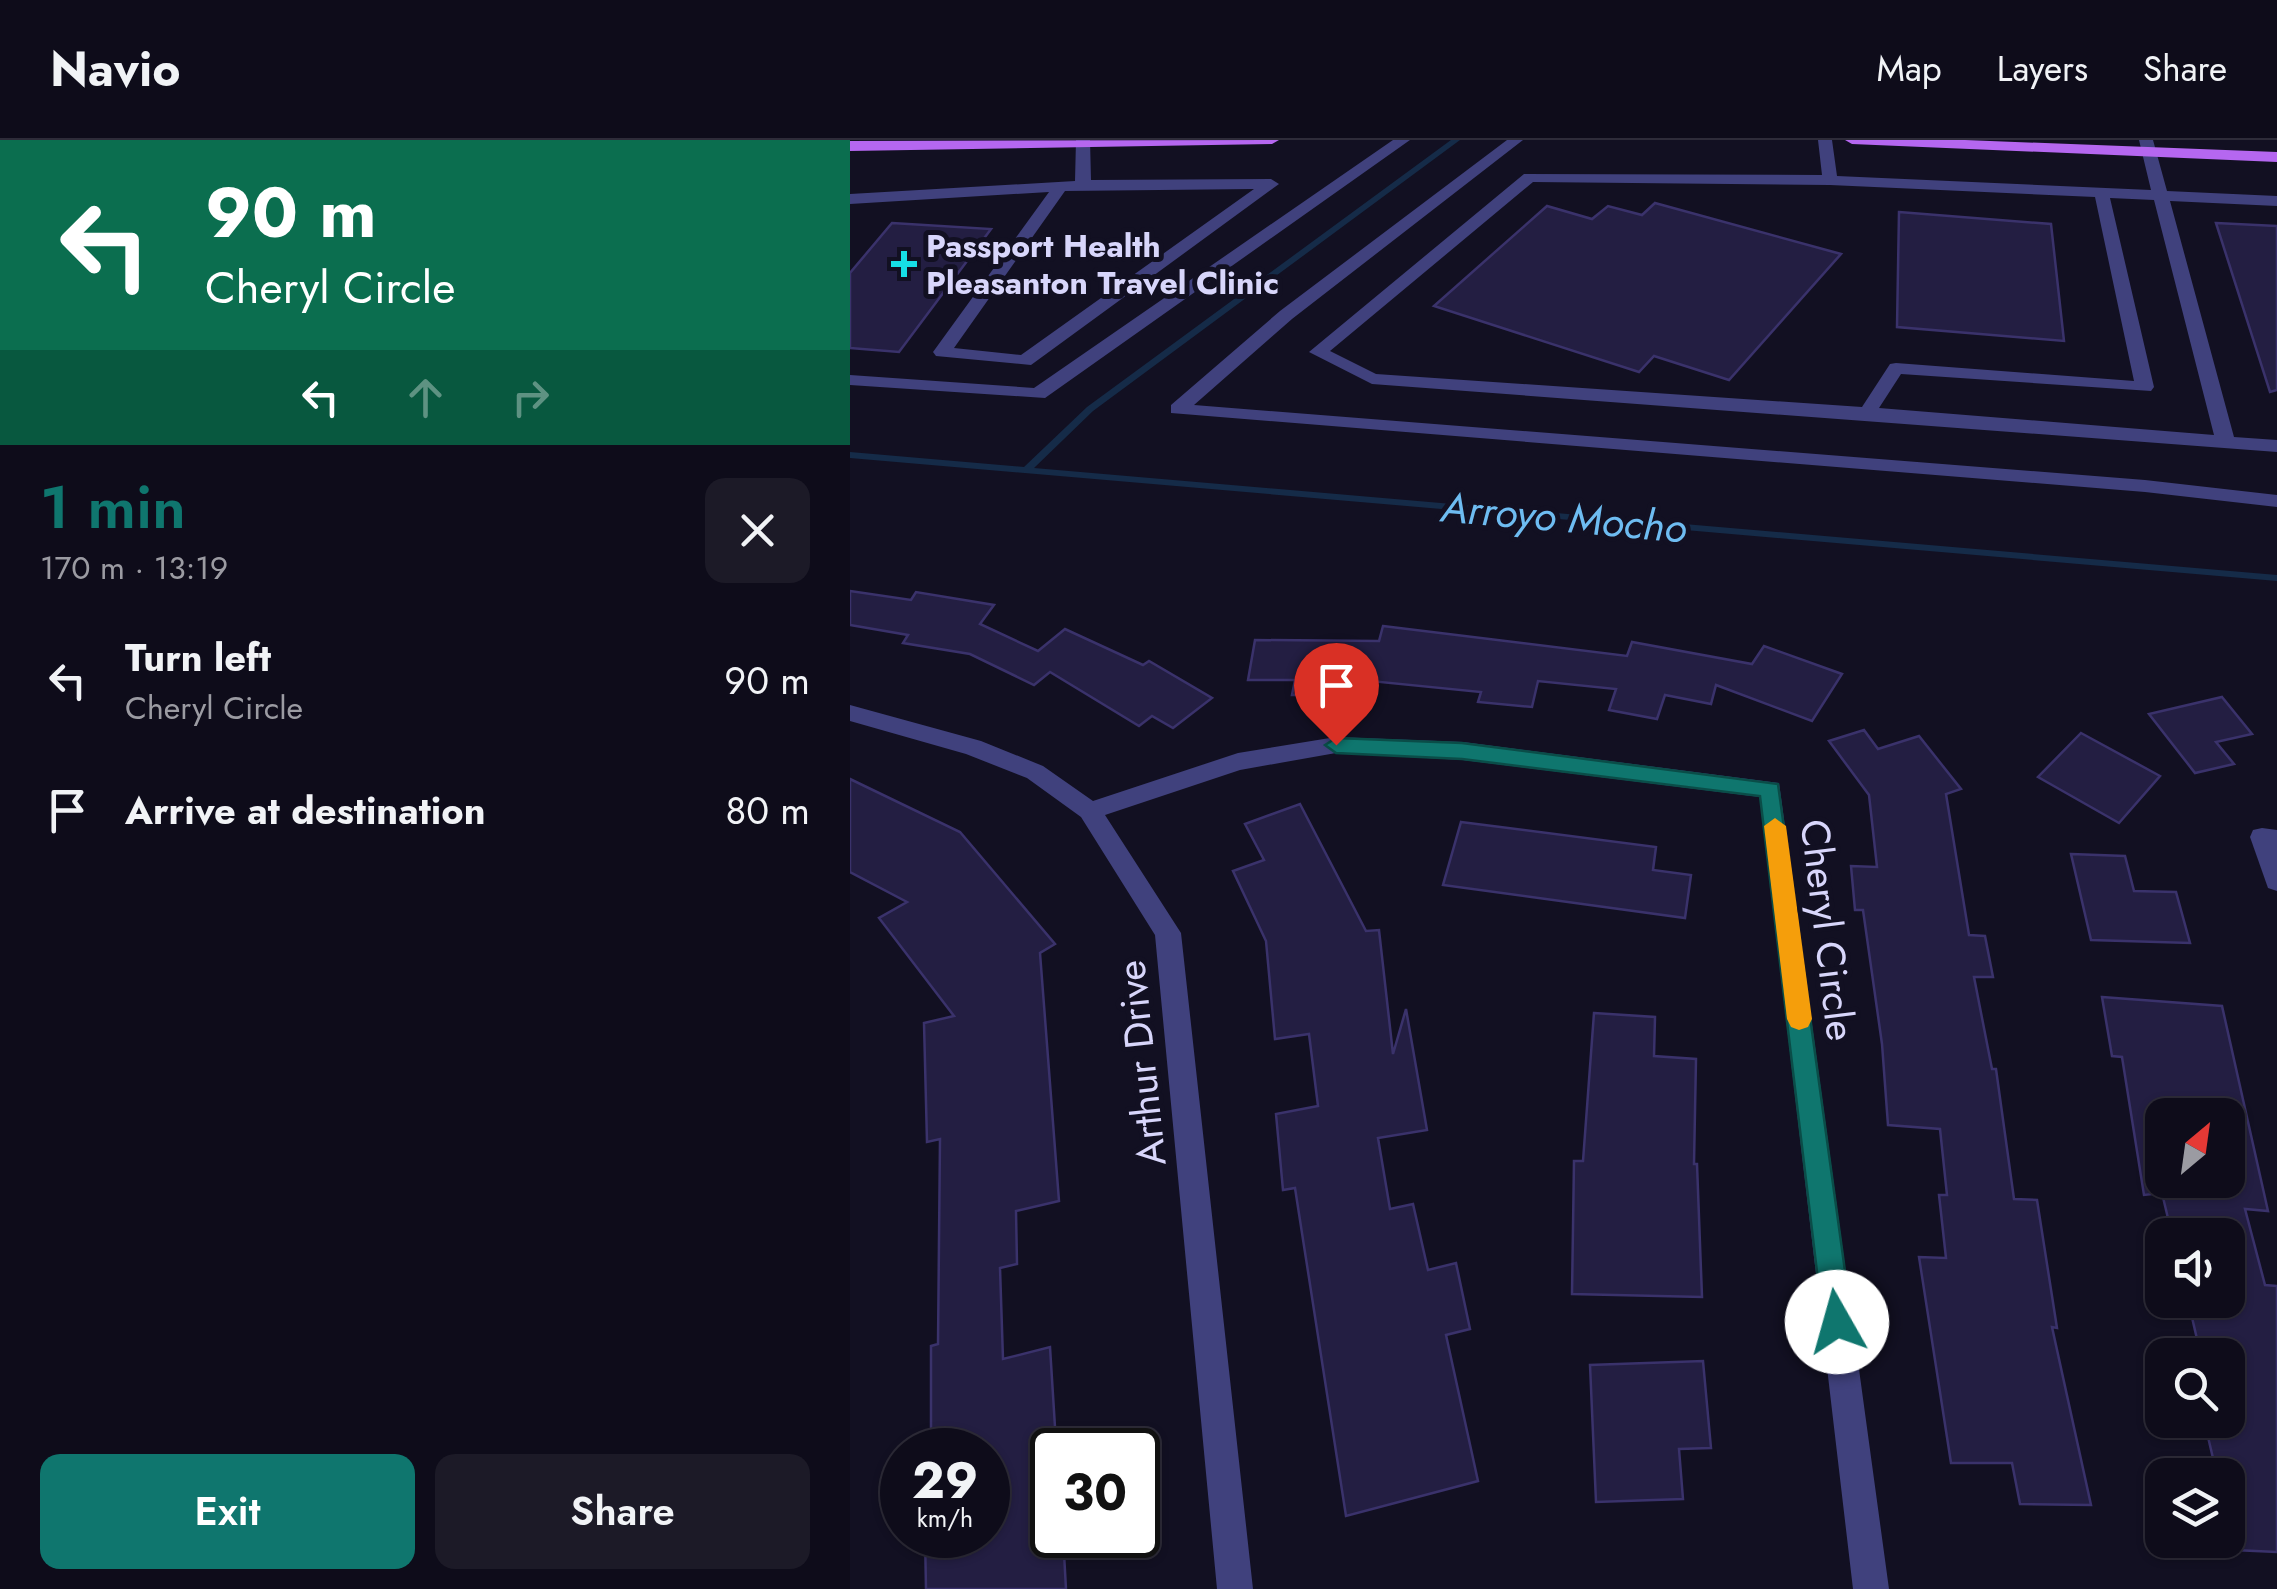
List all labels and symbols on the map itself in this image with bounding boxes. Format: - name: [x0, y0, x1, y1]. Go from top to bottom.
- place label: Passport Health Pleasanton Travel Clinic: [926, 223, 1279, 306]
- marker: Passport Health Pleasanton Travel Clinic: [891, 251, 917, 277]
- water label: Arroyo Mocho: [1437, 476, 1690, 559]
- pin: [1294, 643, 1379, 746]
- street label: Cheryl Circle: [1786, 816, 1870, 1044]
- street label: Arthur Drive: [1101, 957, 1181, 1169]
- north arrow: [2145, 1098, 2245, 1198]
- position arrow: [1785, 1270, 1889, 1374]
- speed limit sign: 30: [1030, 1428, 1160, 1558]

